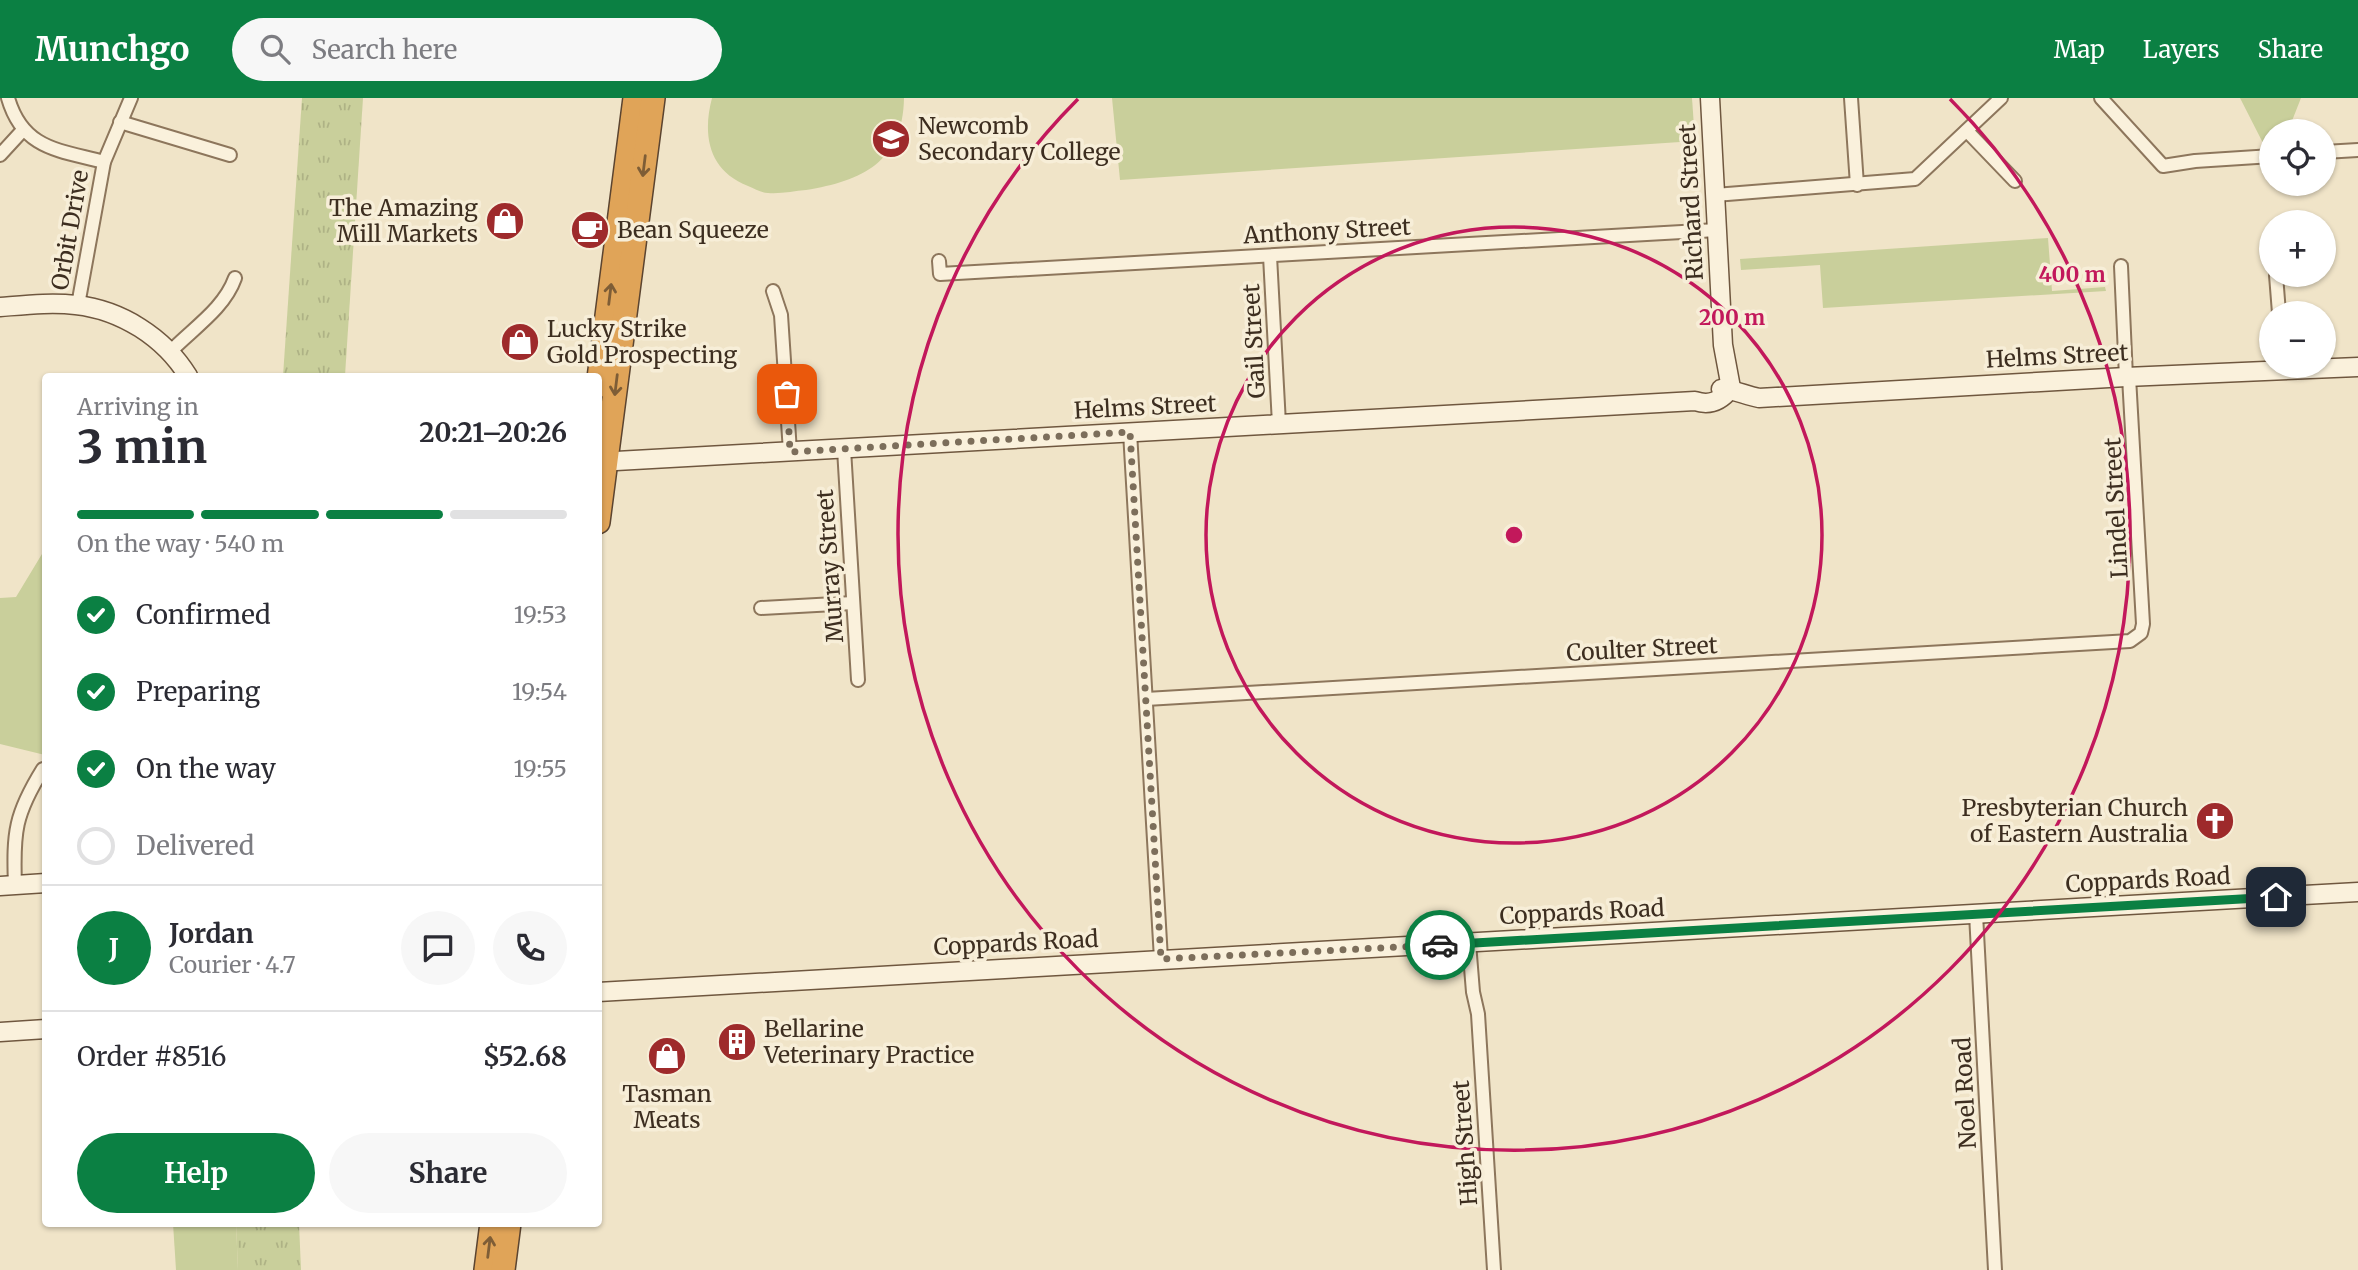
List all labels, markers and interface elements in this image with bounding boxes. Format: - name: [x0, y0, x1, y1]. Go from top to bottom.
- search box: [232, 18, 722, 81]
- text: Munchgo: [35, 29, 190, 70]
- icon: search: [256, 30, 294, 68]
- text: Search here: [312, 33, 457, 66]
- text: Map: [2054, 34, 2105, 65]
- text: Layers: [2143, 34, 2219, 65]
- text: Share: [2257, 34, 2323, 65]
- place label: Newcomb Secondary College: [918, 111, 1120, 166]
- school or university icon: Newcomb Secondary College: [870, 118, 912, 160]
- map controls: [2259, 119, 2336, 378]
- button: locate: [2259, 119, 2336, 196]
- street label: Richard Street: [1672, 123, 1709, 281]
- one-way arrow: [638, 154, 651, 177]
- street label: Orbit Drive: [45, 168, 94, 292]
- place label: The Amazing Mill Markets: [329, 193, 478, 248]
- shop icon: The Amazing Mill Markets: [484, 200, 526, 242]
- cafe icon: Bean Squeeze: [569, 209, 611, 251]
- button: +: [2259, 210, 2336, 287]
- street label: Anthony Street: [1241, 212, 1412, 249]
- place label: Bean Squeeze: [617, 215, 769, 244]
- text: 400 m: [2038, 261, 2106, 288]
- one-way arrow: [604, 283, 617, 306]
- street label: Gail Street: [1236, 283, 1271, 399]
- button: −: [2259, 301, 2336, 378]
- text: 200 m: [1699, 304, 1765, 331]
- place label: Lucky Strike Gold Prospecting: [547, 314, 737, 369]
- shop icon: Lucky Strike Gold Prospecting: [499, 321, 541, 363]
- street label: Helms Street: [1985, 337, 2129, 374]
- pin: [757, 364, 817, 424]
- one-way arrow: [609, 373, 622, 395]
- icon: bag: [768, 375, 806, 413]
- street label: Helms Street: [1073, 388, 1217, 425]
- text: Arriving in: [77, 392, 199, 421]
- text: 20:21–20:26: [419, 416, 567, 449]
- text: 3 min: [77, 418, 207, 476]
- street label: Lindel Street: [2097, 437, 2134, 579]
- street label: Murray Street: [810, 488, 849, 644]
- centre of rings: [1502, 523, 1526, 547]
- text: On the way · 540 m: [77, 529, 284, 558]
- icon: check: [77, 596, 115, 634]
- text: Confirmed: [136, 598, 271, 631]
- text: 19:53: [514, 600, 567, 629]
- street label: Coulter Street: [1566, 630, 1718, 667]
- icon: check: [77, 673, 115, 711]
- text: Preparing: [136, 675, 260, 708]
- text: 19:54: [512, 677, 567, 706]
- icon: check: [77, 750, 115, 788]
- text: On the way: [136, 752, 276, 785]
- text: 19:55: [514, 754, 567, 783]
- place label: Presbyterian Church of Eastern Australia: [1962, 793, 2188, 848]
- church icon: Presbyterian Church of Eastern Australia: [2194, 800, 2236, 842]
- text: Delivered: [136, 829, 255, 862]
- street label: Coppards Road: [2065, 861, 2231, 898]
- pin: [2246, 867, 2306, 927]
- icon: home: [2257, 878, 2295, 916]
- street label: Coppards Road: [1499, 893, 1665, 930]
- courier: [1405, 910, 1475, 980]
- button: chat: [401, 911, 475, 985]
- button: phone: [493, 911, 567, 985]
- text: Jordan: [169, 917, 254, 950]
- street label: Coppards Road: [933, 924, 1099, 961]
- icon: car: [1421, 926, 1459, 964]
- text: J: [109, 932, 119, 965]
- text: Courier · 4.7: [169, 950, 296, 979]
- place label: Bellarine Veterinary Practice: [763, 1014, 974, 1069]
- building icon: Bellarine Veterinary Practice: [716, 1021, 758, 1063]
- shop icon: Tasman Meats: [646, 1035, 688, 1077]
- street label: Noel Road: [1947, 1036, 1982, 1150]
- text: Order #8516: [77, 1040, 227, 1073]
- text: $52.68: [483, 1040, 567, 1073]
- place label: Tasman Meats: [622, 1079, 712, 1134]
- street label: High Street: [1446, 1079, 1483, 1207]
- button: Help: [77, 1133, 315, 1213]
- button: Share: [329, 1133, 567, 1213]
- one-way arrow: [482, 1236, 495, 1258]

